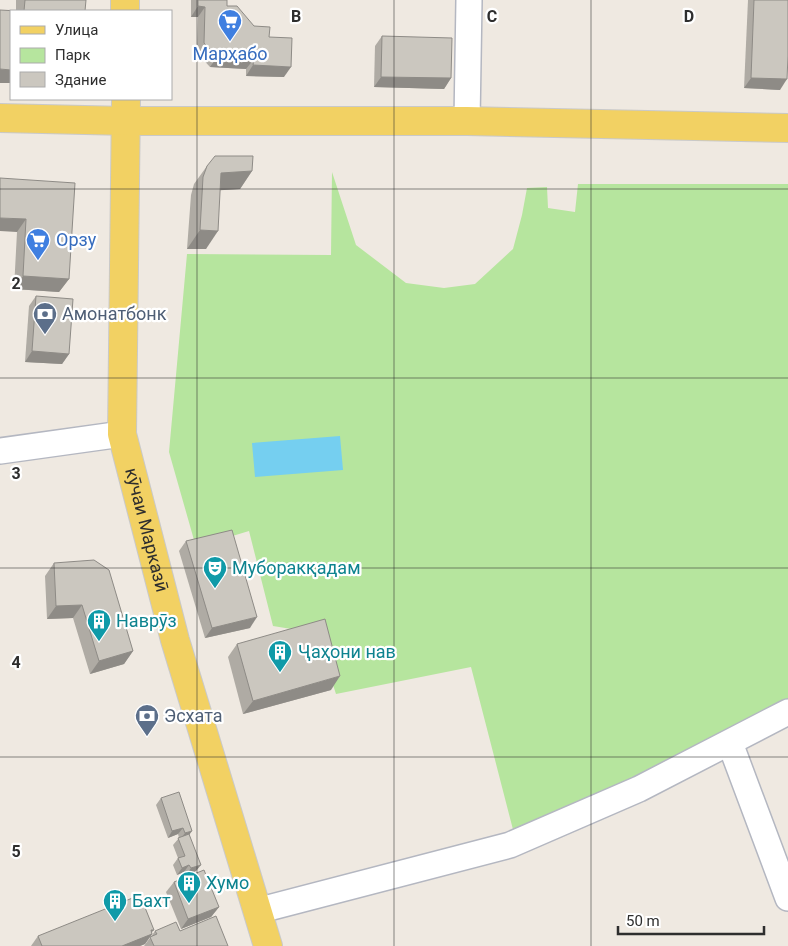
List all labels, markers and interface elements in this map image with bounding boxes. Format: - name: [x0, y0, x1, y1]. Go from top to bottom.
- text: B: [291, 7, 301, 26]
- text: C: [487, 7, 497, 26]
- text: D: [684, 7, 694, 26]
- supermarket icon: Марҳабо: [217, 8, 243, 42]
- legend: [10, 10, 172, 100]
- text: Улица: [55, 21, 98, 39]
- place label: Марҳабо: [193, 43, 267, 64]
- text: Парк: [55, 46, 90, 64]
- text: Здание: [55, 71, 106, 89]
- supermarket icon: Орзу: [25, 227, 51, 261]
- place label: Орзу: [56, 229, 97, 250]
- text: 2: [11, 274, 21, 293]
- bank icon: Амонатбонк: [32, 301, 58, 335]
- place label: Амонатбонк: [62, 303, 167, 324]
- text: 3: [11, 464, 21, 483]
- street label: кӯчаи Марказӣ: [121, 465, 173, 594]
- theatre icon: Муборакқадам: [202, 555, 228, 589]
- place label: Муборакқадам: [232, 557, 361, 578]
- building icon: Наврӯз: [86, 608, 112, 642]
- place label: Наврӯз: [116, 610, 177, 631]
- building icon: Ҷаҳони нав: [267, 639, 293, 673]
- place label: Ҷаҳони нав: [298, 641, 396, 662]
- text: 4: [11, 653, 21, 672]
- bank icon: Эсхата: [134, 703, 160, 737]
- place label: Эсхата: [164, 705, 222, 726]
- text: 5: [11, 842, 21, 861]
- building icon: Хумо: [176, 870, 202, 904]
- place label: Хумо: [206, 872, 249, 893]
- building icon: Бахт: [102, 888, 128, 922]
- place label: Бахт: [132, 890, 171, 911]
- scale bar: [618, 904, 764, 936]
- text: 50 m: [626, 912, 660, 930]

